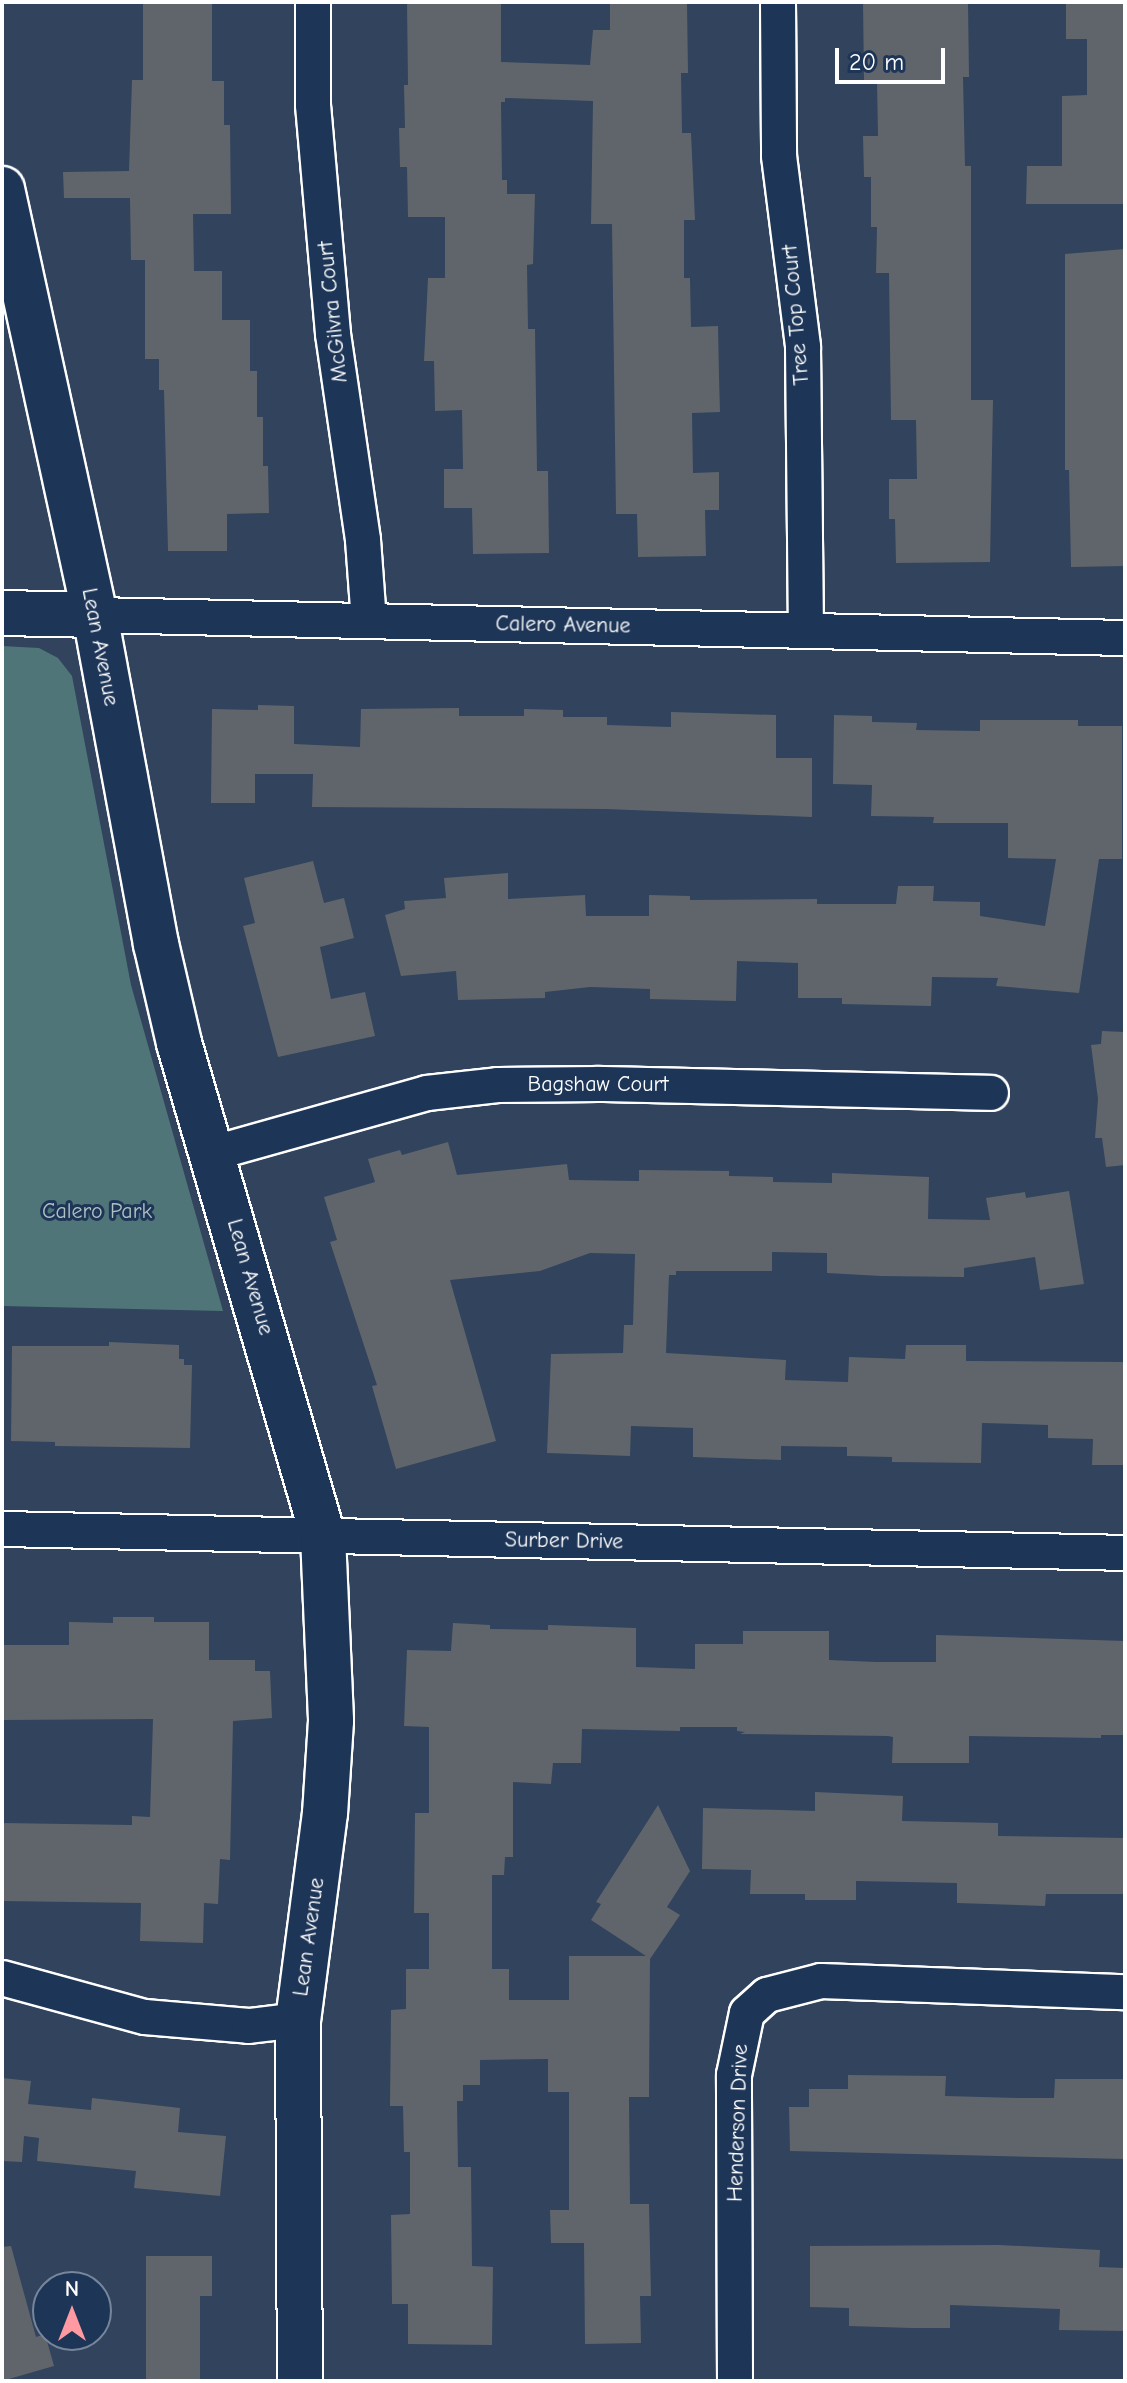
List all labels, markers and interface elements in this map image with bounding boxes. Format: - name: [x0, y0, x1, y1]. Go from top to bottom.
- scale bar: [839, 32, 949, 82]
- text: 20 m: [849, 48, 904, 76]
- street label: McGilvra Court: [312, 240, 354, 384]
- street label: Tree Top Court: [777, 244, 815, 386]
- street label: Lean Avenue: [76, 586, 124, 708]
- street label: Calero Avenue: [495, 611, 631, 639]
- street label: Bagshaw Court: [528, 1072, 668, 1098]
- park label: Calero Park: [42, 1199, 152, 1225]
- street label: Lean Avenue: [221, 1216, 279, 1338]
- street label: Surber Drive: [505, 1527, 623, 1555]
- street label: Lean Avenue: [288, 1876, 330, 1998]
- street label: Henderson Drive: [722, 2044, 754, 2202]
- north arrow: [32, 2271, 112, 2351]
- text: N: [65, 2276, 79, 2302]

